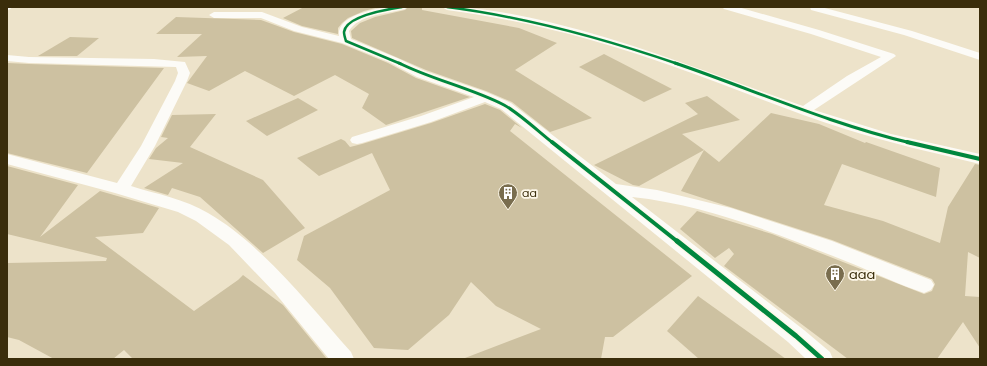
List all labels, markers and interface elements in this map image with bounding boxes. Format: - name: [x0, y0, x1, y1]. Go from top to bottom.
- building icon: aa: [497, 182, 519, 210]
- place label: aa: [522, 185, 537, 201]
- building icon: aaa: [824, 263, 846, 291]
- place label: aaa: [849, 265, 875, 284]

